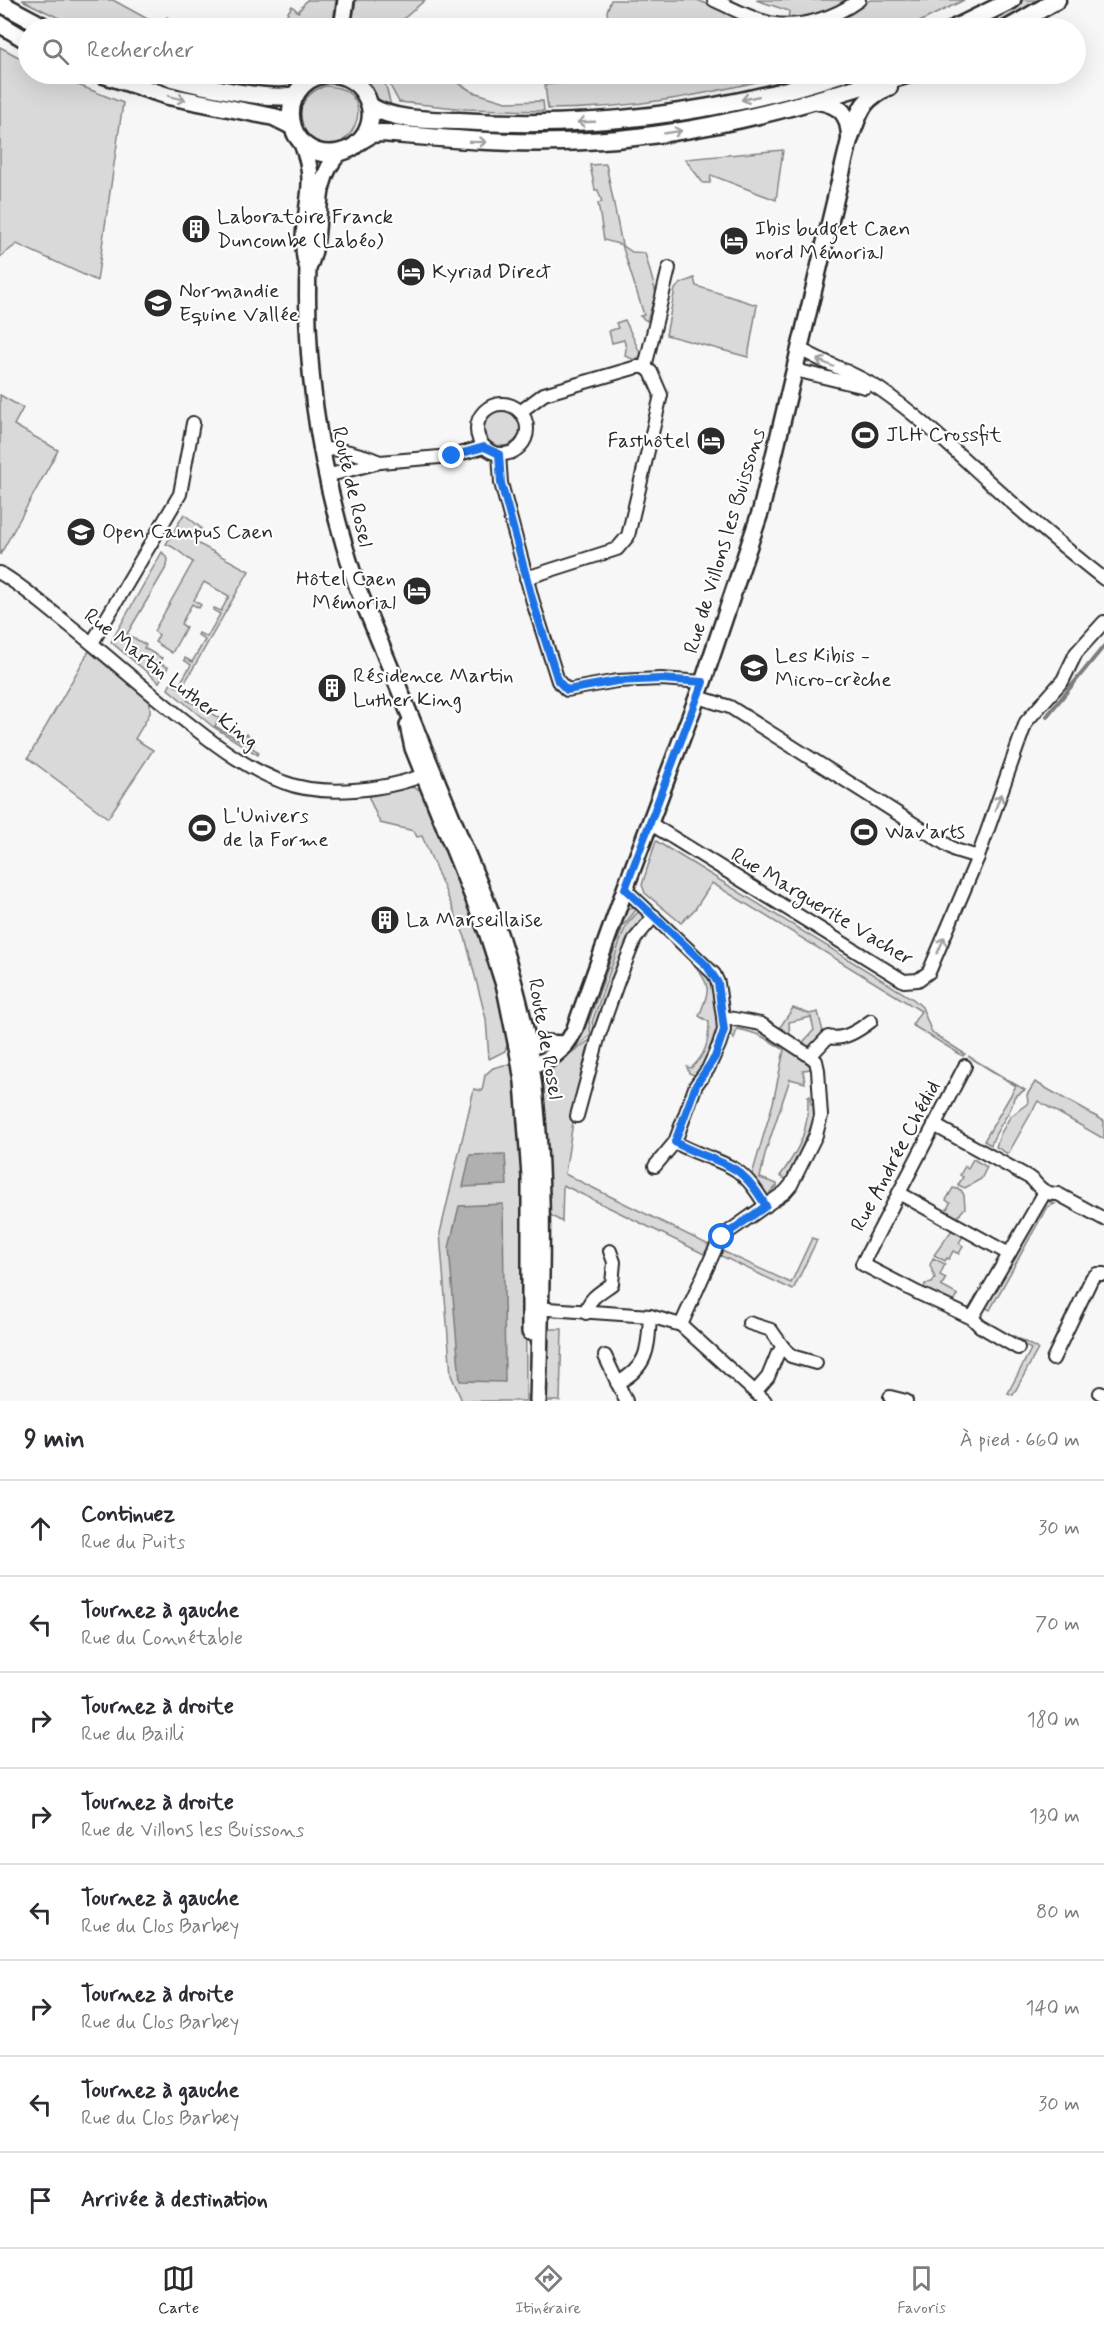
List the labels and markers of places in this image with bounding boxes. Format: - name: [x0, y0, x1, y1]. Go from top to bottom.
- place label: Laboratoire Franck Duncombe (Labéo): [217, 203, 394, 255]
- building icon: Laboratoire Franck Duncombe (Labéo): [180, 213, 212, 245]
- place label: Ibis budget Caen nord Mémorial: [755, 215, 911, 267]
- hotel icon: Ibis budget Caen nord Mémorial: [718, 225, 750, 257]
- hotel icon: Kyriad Direct: [395, 256, 427, 288]
- place label: Kyriad Direct: [432, 258, 551, 286]
- place label: Normandie Equine Vallée: [179, 277, 299, 329]
- school or university icon: Normandie Equine Vallée: [142, 287, 174, 319]
- sports icon: JLH Crossfit: [849, 419, 881, 451]
- place label: JLH Crossfit: [886, 421, 1002, 449]
- hotel icon: Fasthôtel: [695, 425, 727, 457]
- place label: Fasthôtel: [608, 427, 690, 455]
- school or university icon: Open Campus Caen: [65, 516, 97, 548]
- place label: Open Campus Caen: [102, 518, 273, 546]
- place label: Hôtel Caen Mémorial: [296, 565, 396, 617]
- hotel icon: Hôtel Caen Mémorial: [401, 575, 433, 607]
- place label: Les Kibis - Micro-crèche: [775, 642, 892, 694]
- school or university icon: Les Kibis - Micro-crèche: [738, 652, 770, 684]
- place label: Résidence Martin Luther King: [353, 662, 514, 714]
- building icon: Résidence Martin Luther King: [316, 672, 348, 704]
- place label: L'Univers de la Forme: [223, 802, 329, 854]
- sports icon: L'Univers de la Forme: [186, 812, 218, 844]
- sports icon: Wav'arts: [848, 816, 880, 848]
- place label: Wav'arts: [885, 818, 965, 846]
- building icon: La Marseillaise: [369, 904, 401, 936]
- place label: La Marseillaise: [406, 906, 543, 934]

